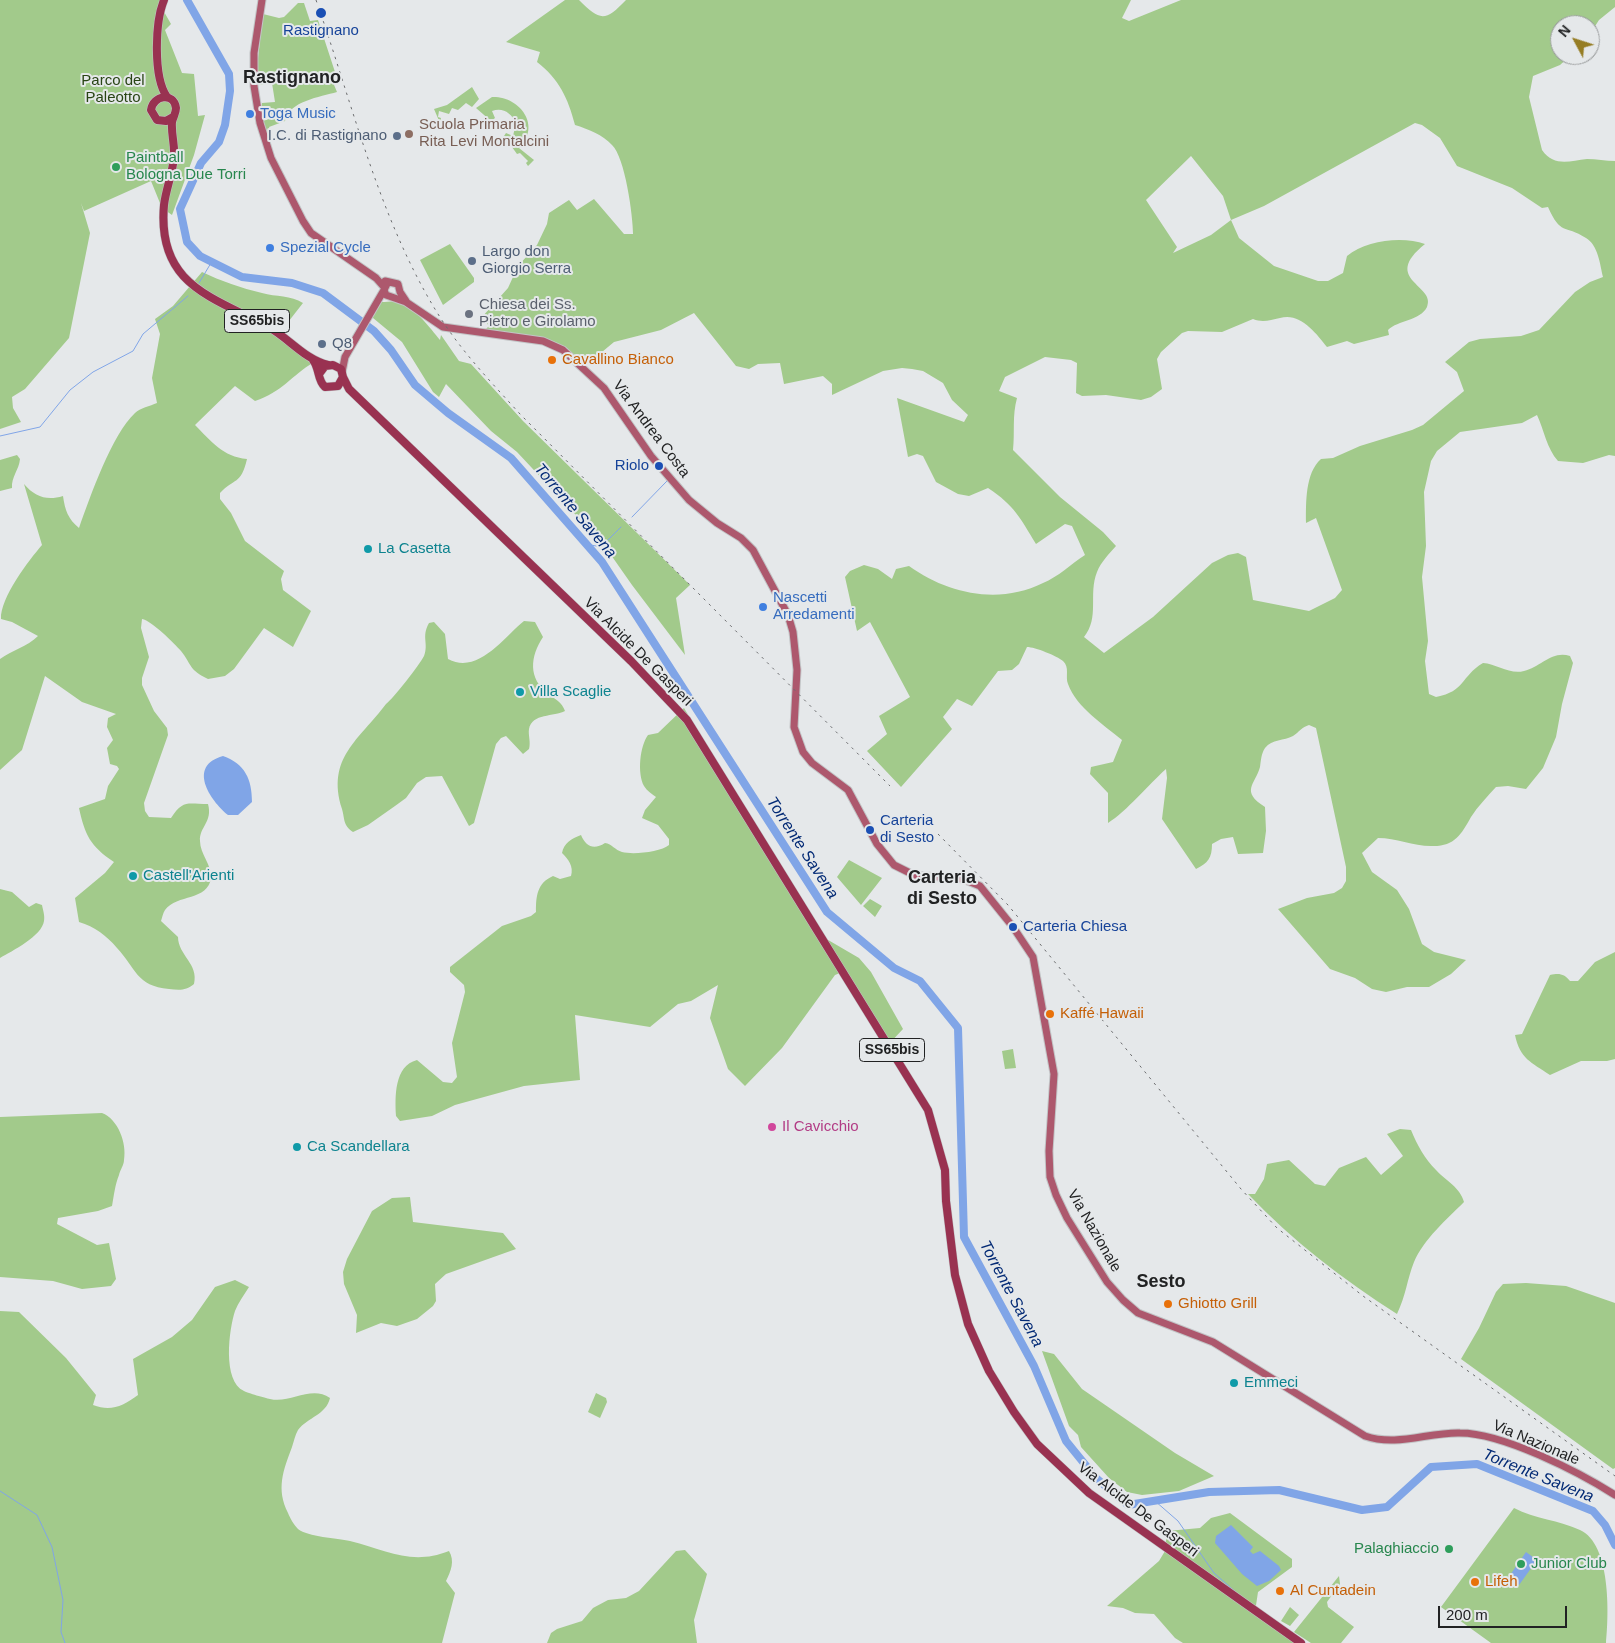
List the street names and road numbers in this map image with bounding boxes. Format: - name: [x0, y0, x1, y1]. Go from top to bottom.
- road number: SS65bis: [224, 310, 290, 332]
- street label: Via Andrea Costa: [609, 377, 693, 481]
- street label: Via Alcide De Gasperi: [580, 594, 696, 710]
- road number: SS65bis: [860, 1038, 924, 1062]
- street label: Via Nazionale: [1063, 1187, 1125, 1275]
- street label: Via Nazionale: [1490, 1417, 1582, 1469]
- street label: Via Alcide De Gasperi: [1074, 1459, 1202, 1561]

